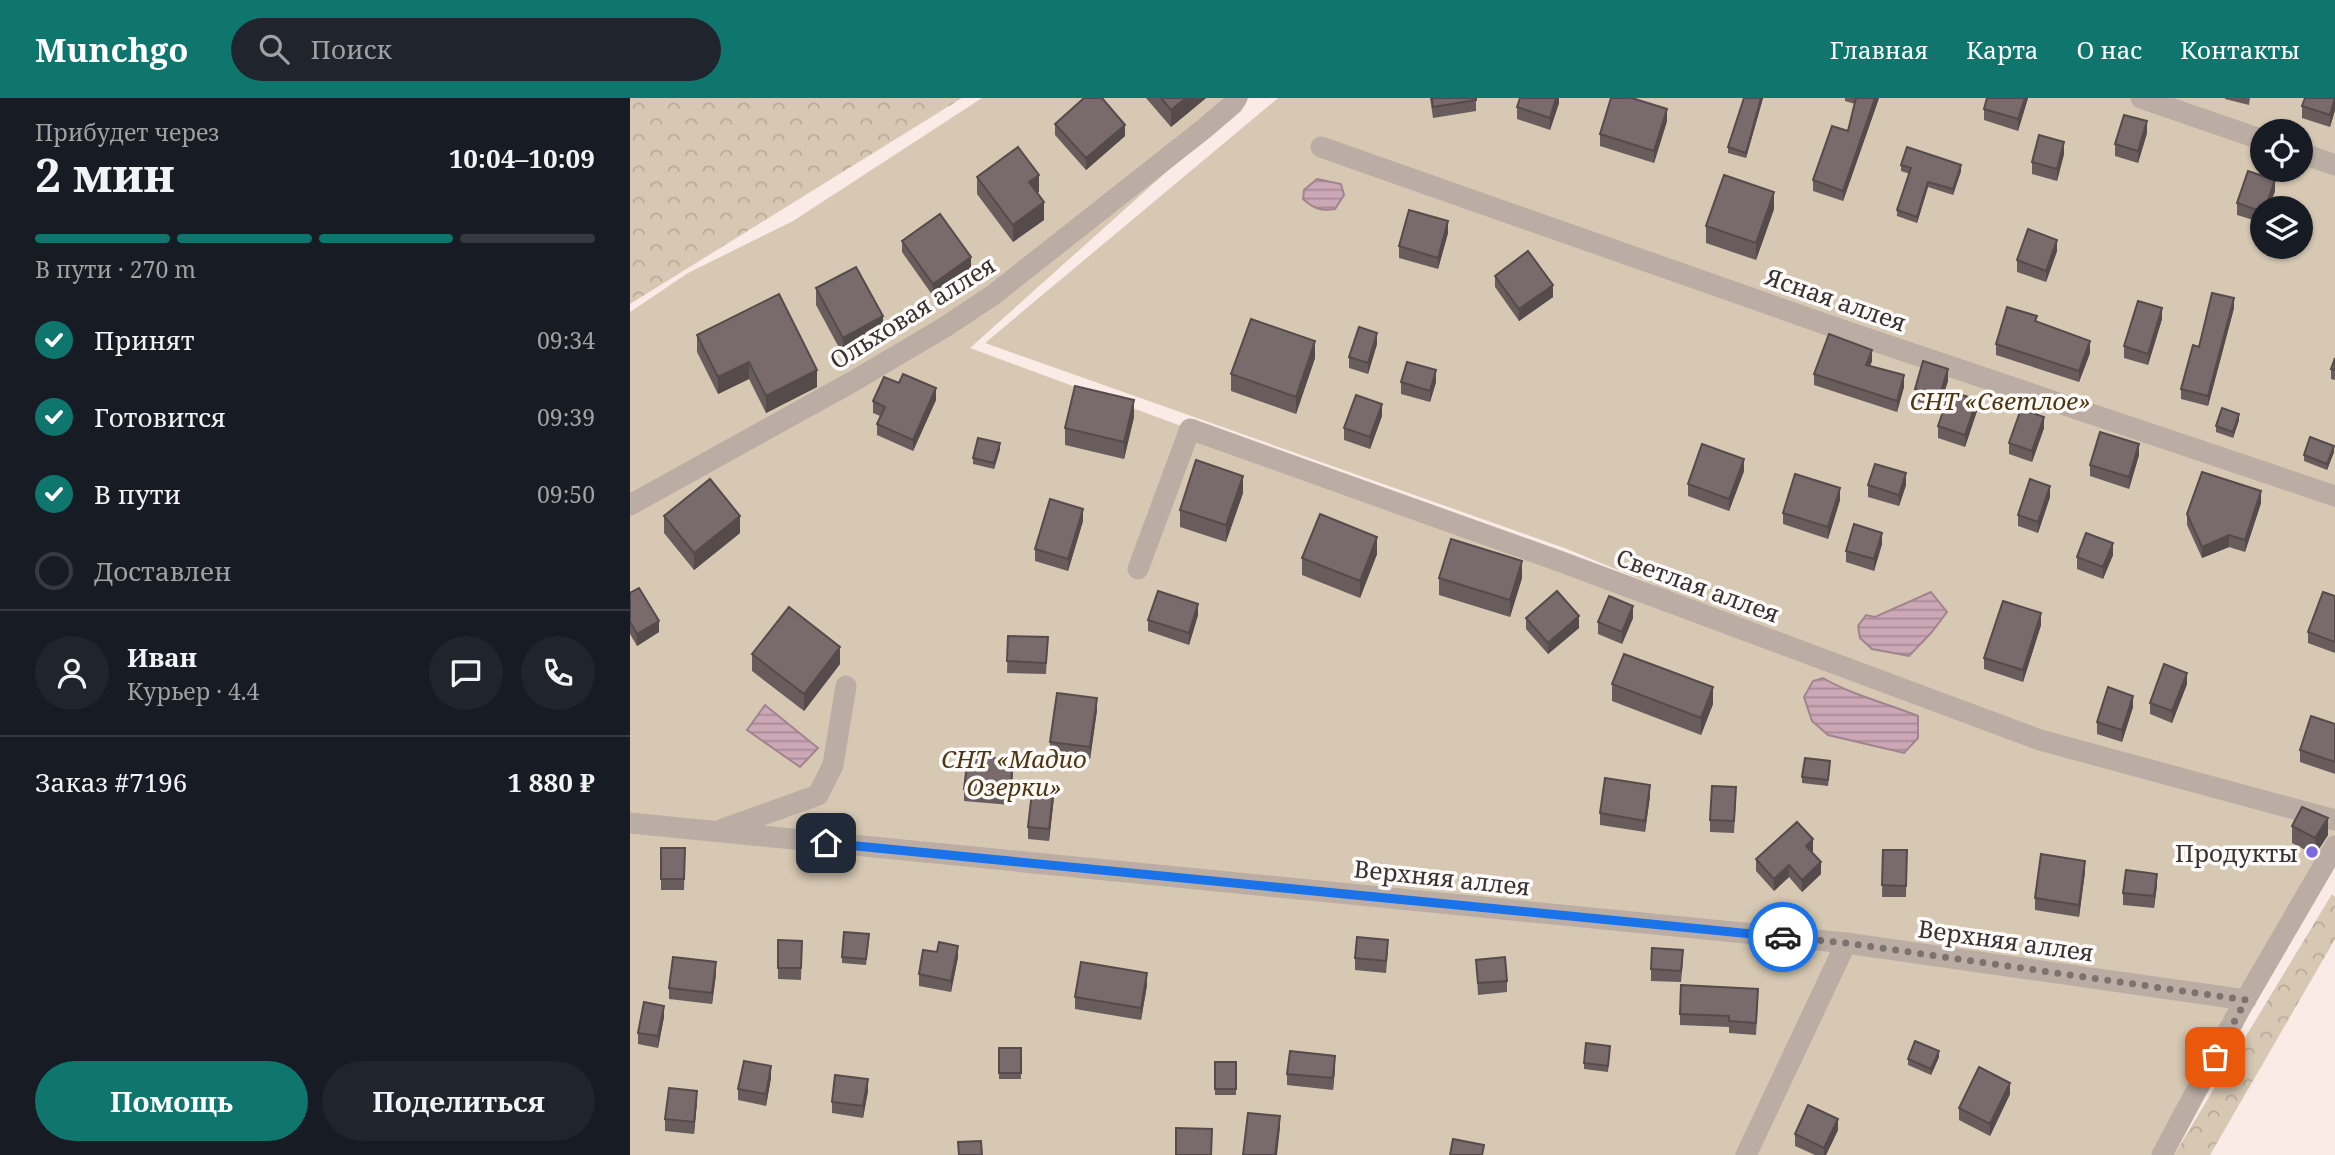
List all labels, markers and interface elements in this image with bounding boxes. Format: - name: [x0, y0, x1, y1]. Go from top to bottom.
- search box: [231, 18, 721, 81]
- text: Munchgo: [35, 27, 189, 72]
- icon: search: [255, 30, 293, 68]
- text: Поиск: [311, 31, 392, 67]
- text: Главная: [1830, 33, 1928, 66]
- text: Карта: [1966, 33, 2039, 66]
- text: О нас: [2077, 33, 2142, 66]
- text: Контакты: [2180, 33, 2300, 66]
- text: Прибудет через: [35, 116, 219, 148]
- map controls: [2250, 119, 2313, 259]
- button: locate: [2250, 119, 2313, 182]
- text: 10:04–10:09: [449, 140, 595, 176]
- text: 2 мин: [35, 143, 174, 205]
- button: layers: [2250, 196, 2313, 259]
- street label: Ольховая аллея: [823, 248, 1001, 376]
- text: В пути · 270 m: [35, 253, 196, 285]
- street label: Ясная аллея: [1760, 259, 1911, 339]
- icon: check: [35, 321, 73, 359]
- text: Принят: [94, 322, 195, 358]
- text: 09:34: [537, 324, 595, 356]
- park label: СНТ «Светлое»: [1910, 384, 2090, 417]
- icon: check: [35, 398, 73, 436]
- text: Готовится: [94, 399, 226, 435]
- text: 09:39: [537, 401, 595, 433]
- icon: check: [35, 475, 73, 513]
- text: В пути: [94, 476, 181, 512]
- text: 09:50: [537, 478, 595, 510]
- street label: Светлая аллея: [1612, 540, 1784, 630]
- text: Доставлен: [94, 553, 231, 589]
- button: person: [35, 636, 109, 710]
- button: chat: [429, 636, 503, 710]
- button: phone: [521, 636, 595, 710]
- text: Иван: [127, 639, 197, 675]
- text: Курьер · 4.4: [127, 675, 259, 707]
- park label: СНТ «Мадио Озерки»: [941, 742, 1087, 803]
- text: Заказ #7196: [35, 764, 187, 800]
- text: 1 880 ₽: [507, 764, 595, 800]
- pin: [796, 813, 856, 873]
- icon: home: [807, 824, 845, 862]
- place label: Продукты: [2175, 836, 2298, 869]
- marker: Продукты: [2304, 844, 2320, 860]
- street label: Верхняя аллея: [1352, 851, 1532, 903]
- courier: [1748, 902, 1818, 972]
- street label: Верхняя аллея: [1916, 911, 2096, 969]
- icon: car: [1764, 918, 1802, 956]
- pin: [2185, 1027, 2245, 1087]
- icon: bag: [2196, 1038, 2234, 1076]
- button: Помощь: [35, 1061, 308, 1141]
- button: Поделиться: [322, 1061, 595, 1141]

